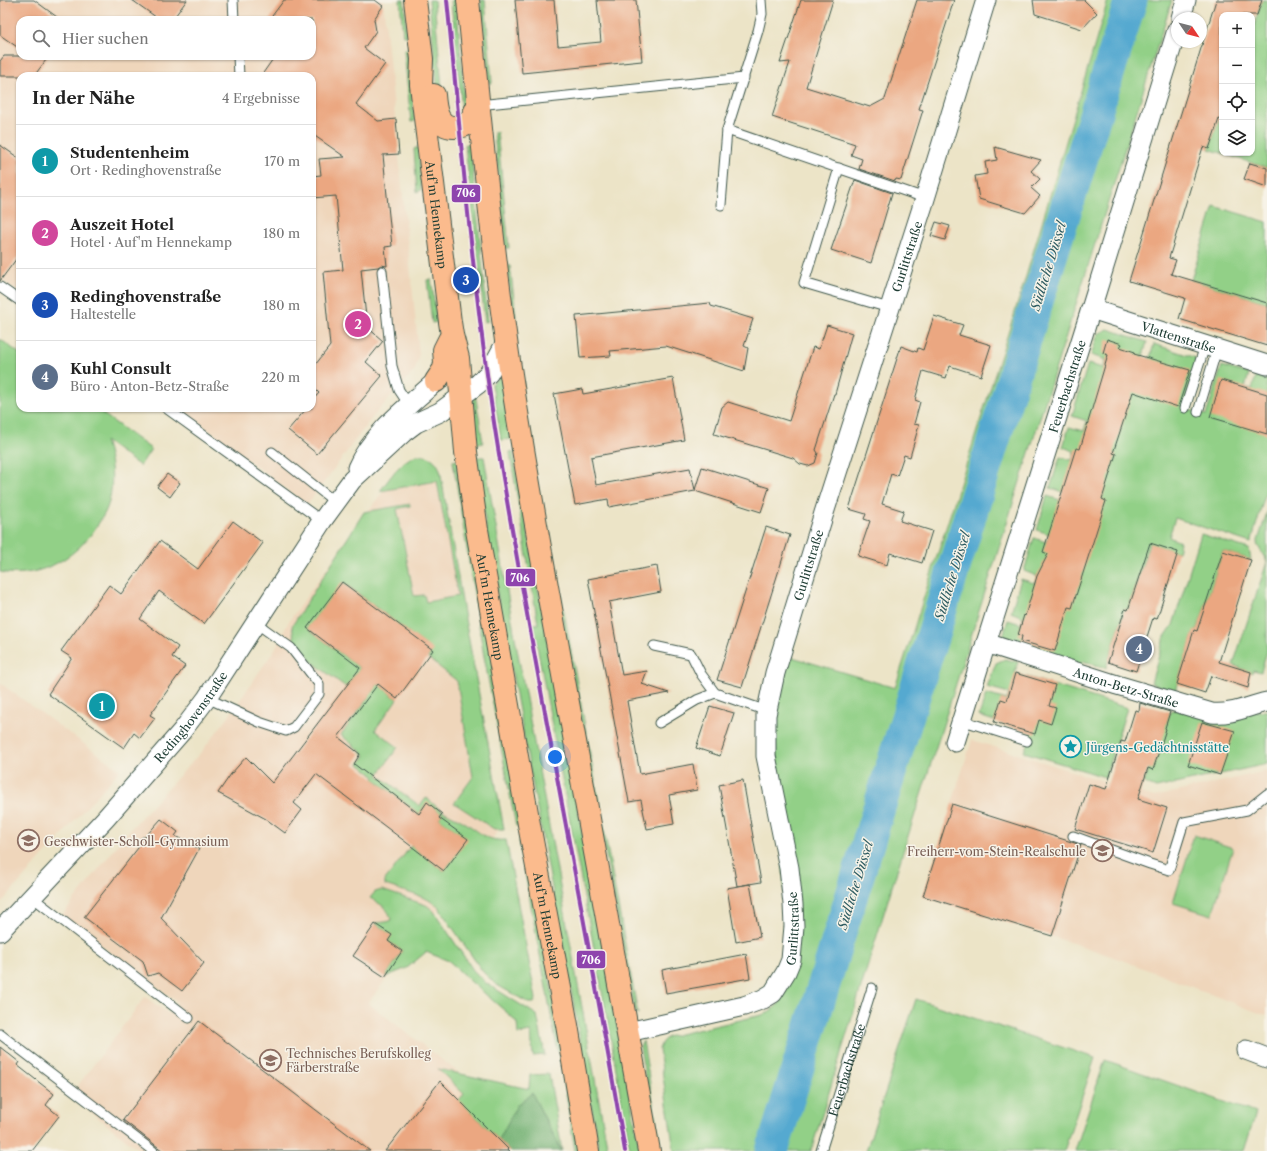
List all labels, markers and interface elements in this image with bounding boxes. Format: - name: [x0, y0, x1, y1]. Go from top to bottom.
- north arrow: [1171, 12, 1207, 48]
- map controls: [1219, 12, 1255, 156]
- button: +: [1219, 12, 1255, 48]
- search box: [16, 16, 316, 60]
- icon: search: [30, 27, 52, 49]
- text: Hier suchen: [62, 29, 149, 48]
- button: −: [1219, 48, 1255, 84]
- button: locate: [1219, 84, 1255, 120]
- text: In der Nähe: [32, 88, 135, 108]
- text: 4 Ergebnisse: [222, 90, 300, 106]
- button: layers: [1219, 120, 1255, 156]
- text: Studentenheim: [70, 143, 190, 162]
- text: 1: [42, 153, 48, 169]
- text: 170 m: [264, 153, 300, 169]
- street label: Auf'm Hennekamp: [423, 159, 451, 269]
- text: Ort · Redinghovenstraße: [70, 162, 222, 178]
- line badge: 706: [451, 184, 481, 203]
- text: 706: [456, 186, 476, 200]
- text: Auszeit Hotel: [70, 215, 174, 234]
- water label: Südliche Düssel: [1027, 218, 1070, 313]
- street label: Gurlittstraße: [888, 219, 925, 294]
- text: 2: [41, 225, 49, 241]
- text: 180 m: [263, 225, 300, 241]
- text: Hotel · Auf'm Hennekamp: [70, 234, 232, 250]
- pin: 3: [453, 265, 479, 295]
- text: Redinghovenstraße: [70, 287, 221, 306]
- text: 3: [41, 297, 49, 313]
- text: 180 m: [263, 297, 300, 313]
- text: Haltestelle: [70, 306, 136, 322]
- pin: 2: [345, 309, 371, 339]
- street label: Vlattenstraße: [1139, 318, 1218, 356]
- street label: Feuerbachstraße: [1045, 338, 1088, 434]
- text: Kuhl Consult: [70, 359, 171, 378]
- text: 4: [41, 369, 49, 385]
- text: 220 m: [261, 369, 300, 385]
- text: Büro · Anton-Betz-Straße: [70, 378, 229, 394]
- street label: Gurlittstraße: [790, 527, 826, 603]
- water label: Südliche Düssel: [931, 528, 974, 623]
- street label: Auf'm Hennekamp: [474, 551, 507, 661]
- line badge: 706: [505, 568, 536, 587]
- text: 706: [510, 571, 530, 585]
- pin: 4: [1126, 634, 1152, 664]
- street label: Anton-Betz-Straße: [1070, 664, 1181, 710]
- street label: Redinghovenstraße: [151, 668, 230, 765]
- pin: 1: [89, 691, 115, 721]
- place icon: Jürgens-Gedächtnisstätte: [1057, 734, 1083, 760]
- place label: Jürgens-Gedächtnisstätte: [1084, 740, 1229, 755]
- your location: [545, 747, 565, 767]
- school or university icon: Geschwister-Scholl-Gymnasium: [15, 828, 41, 854]
- place label: Geschwister-Scholl-Gymnasium: [44, 834, 229, 849]
- water label: Südliche Düssel: [834, 837, 877, 932]
- school or university icon: Freiherr-vom-Stein-Realschule: [1089, 838, 1115, 864]
- place label: Freiherr-vom-Stein-Realschule: [907, 844, 1086, 859]
- street label: Auf'm Hennekamp: [530, 870, 566, 980]
- street label: Gurlittstraße: [782, 891, 802, 968]
- line badge: 706: [576, 950, 606, 969]
- text: 706: [581, 953, 601, 967]
- street label: Feuerbachstraße: [825, 1021, 868, 1118]
- place label: Technisches Berufskolleg Färberstraße: [286, 1046, 431, 1075]
- school or university icon: Technisches Berufskolleg Färberstraße: [257, 1047, 283, 1073]

